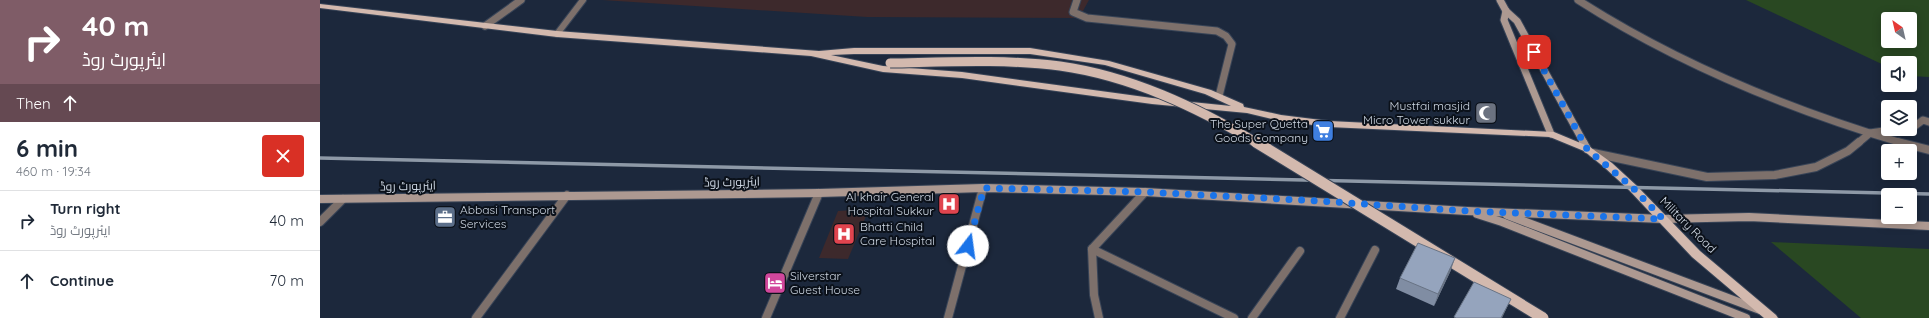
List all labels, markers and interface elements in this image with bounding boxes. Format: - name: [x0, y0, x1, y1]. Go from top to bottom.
- text: 40 m: [82, 8, 149, 43]
- north arrow: [1881, 12, 1917, 48]
- map controls: [1881, 12, 1917, 224]
- icon: right: [16, 16, 68, 68]
- pin: [1517, 35, 1551, 69]
- icon: arrive: [1523, 41, 1545, 63]
- text: ایئرپورٹ روڈ: [82, 48, 166, 71]
- button: sound: [1881, 56, 1917, 92]
- icon: ahead: [59, 92, 81, 114]
- text: Then: [16, 94, 51, 113]
- place label: Mustfai masjid Micro Tower sukkur: [1363, 98, 1470, 127]
- mosque icon: Mustfai masjid Micro Tower sukkur: [1473, 100, 1499, 126]
- button: layers: [1881, 100, 1917, 136]
- place label: The Super Quetta Goods Company: [1210, 116, 1308, 145]
- supermarket icon: The Super Quetta Goods Company: [1310, 118, 1336, 144]
- text: 6 min: [16, 133, 78, 163]
- button: close: [262, 135, 304, 177]
- button: +: [1881, 144, 1917, 180]
- text: 460 m · 19:34: [16, 163, 91, 179]
- street label: ایئرپورٹ روڈ: [704, 174, 760, 191]
- street label: ایئرپورٹ روڈ: [380, 178, 436, 195]
- button: −: [1881, 188, 1917, 224]
- place label: Al khair General Hospital Sukkur: [846, 189, 934, 218]
- hospital icon: Al khair General Hospital Sukkur: [936, 191, 962, 217]
- street label: Military Road: [1657, 193, 1720, 256]
- text: Turn right: [50, 199, 121, 218]
- place label: Abbasi Transport Services: [460, 202, 555, 231]
- office icon: Abbasi Transport Services: [432, 204, 458, 230]
- icon: right: [16, 210, 38, 232]
- text: 40 m: [269, 211, 304, 230]
- place label: Bhatti Child Care Hospital: [860, 219, 935, 248]
- hospital icon: Bhatti Child Care Hospital: [831, 221, 857, 247]
- text: ایئرپورٹ روڈ: [50, 222, 111, 238]
- position arrow: [947, 225, 989, 267]
- place label: Silverstar Guest House: [790, 268, 860, 297]
- icon: ahead: [16, 270, 38, 292]
- hotel icon: Silverstar Guest House: [762, 270, 788, 296]
- text: Continue: [50, 271, 114, 290]
- text: 70 m: [270, 271, 304, 290]

